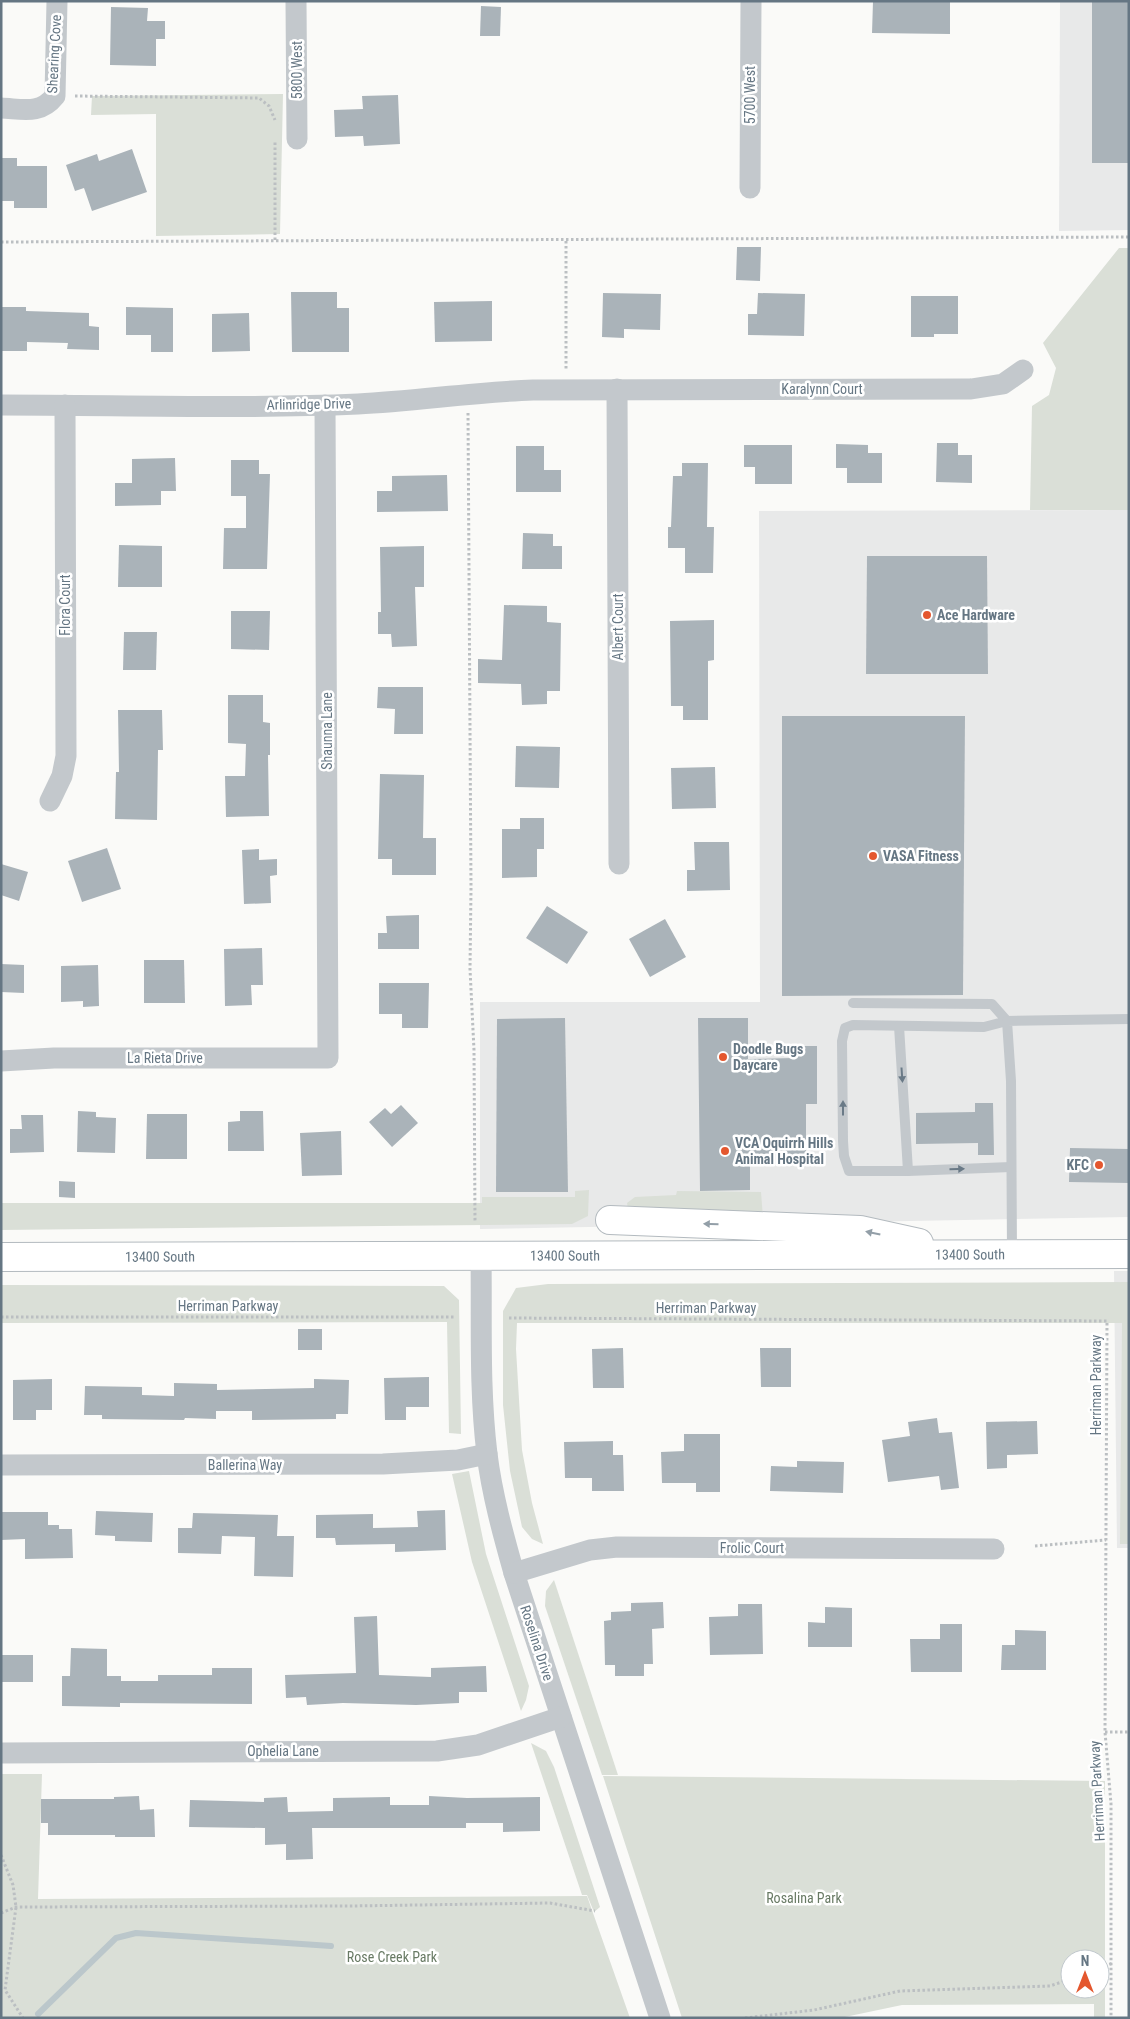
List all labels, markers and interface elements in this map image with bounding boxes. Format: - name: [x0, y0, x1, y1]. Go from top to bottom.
- street label: Shearing Cove: [44, 14, 64, 94]
- street label: 5800 West: [289, 41, 305, 99]
- street label: 5700 West: [742, 66, 758, 124]
- street label: Karalynn Court: [781, 381, 863, 397]
- street label: Arlinridge Drive: [267, 395, 352, 413]
- street label: Flora Court: [57, 574, 73, 636]
- street label: Albert Court: [610, 593, 626, 661]
- place label: Ace Hardware: [937, 607, 1015, 623]
- marker: Ace Hardware: [921, 609, 933, 621]
- street label: Shaunna Lane: [319, 692, 335, 770]
- place label: VASA Fitness: [883, 848, 959, 864]
- marker: VASA Fitness: [867, 850, 879, 862]
- place label: Doodle Bugs Daycare: [733, 1041, 803, 1073]
- street label: La Rieta Drive: [127, 1050, 203, 1066]
- marker: Doodle Bugs Daycare: [717, 1051, 729, 1063]
- one-way arrow: [898, 1067, 906, 1083]
- one-way arrow: [839, 1099, 847, 1115]
- place label: VCA Oquirrh Hills Animal Hospital: [735, 1135, 833, 1167]
- marker: VCA Oquirrh Hills Animal Hospital: [719, 1145, 731, 1157]
- place label: KFC: [1067, 1157, 1089, 1173]
- marker: KFC: [1093, 1159, 1105, 1171]
- one-way arrow: [949, 1165, 965, 1173]
- one-way arrow: [703, 1220, 719, 1228]
- one-way arrow: [866, 1229, 881, 1237]
- street label: 13400 South: [935, 1246, 1005, 1263]
- street label: 13400 South: [530, 1247, 600, 1264]
- street label: 13400 South: [125, 1248, 195, 1265]
- street label: Herriman Parkway: [178, 1298, 279, 1314]
- street label: Herriman Parkway: [656, 1300, 757, 1316]
- street label: Herriman Parkway: [1088, 1334, 1104, 1435]
- street label: Ballerina Way: [208, 1457, 282, 1473]
- street label: Frolic Court: [720, 1540, 784, 1556]
- street label: Roselina Drive: [517, 1603, 557, 1683]
- street label: Herriman Parkway: [1086, 1740, 1108, 1842]
- street label: Ophelia Lane: [247, 1743, 319, 1759]
- park label: Rosalina Park: [766, 1890, 843, 1906]
- park label: Rose Creek Park: [347, 1949, 438, 1965]
- north arrow: [1060, 1949, 1110, 1999]
- text: N: [1081, 1953, 1089, 1969]

